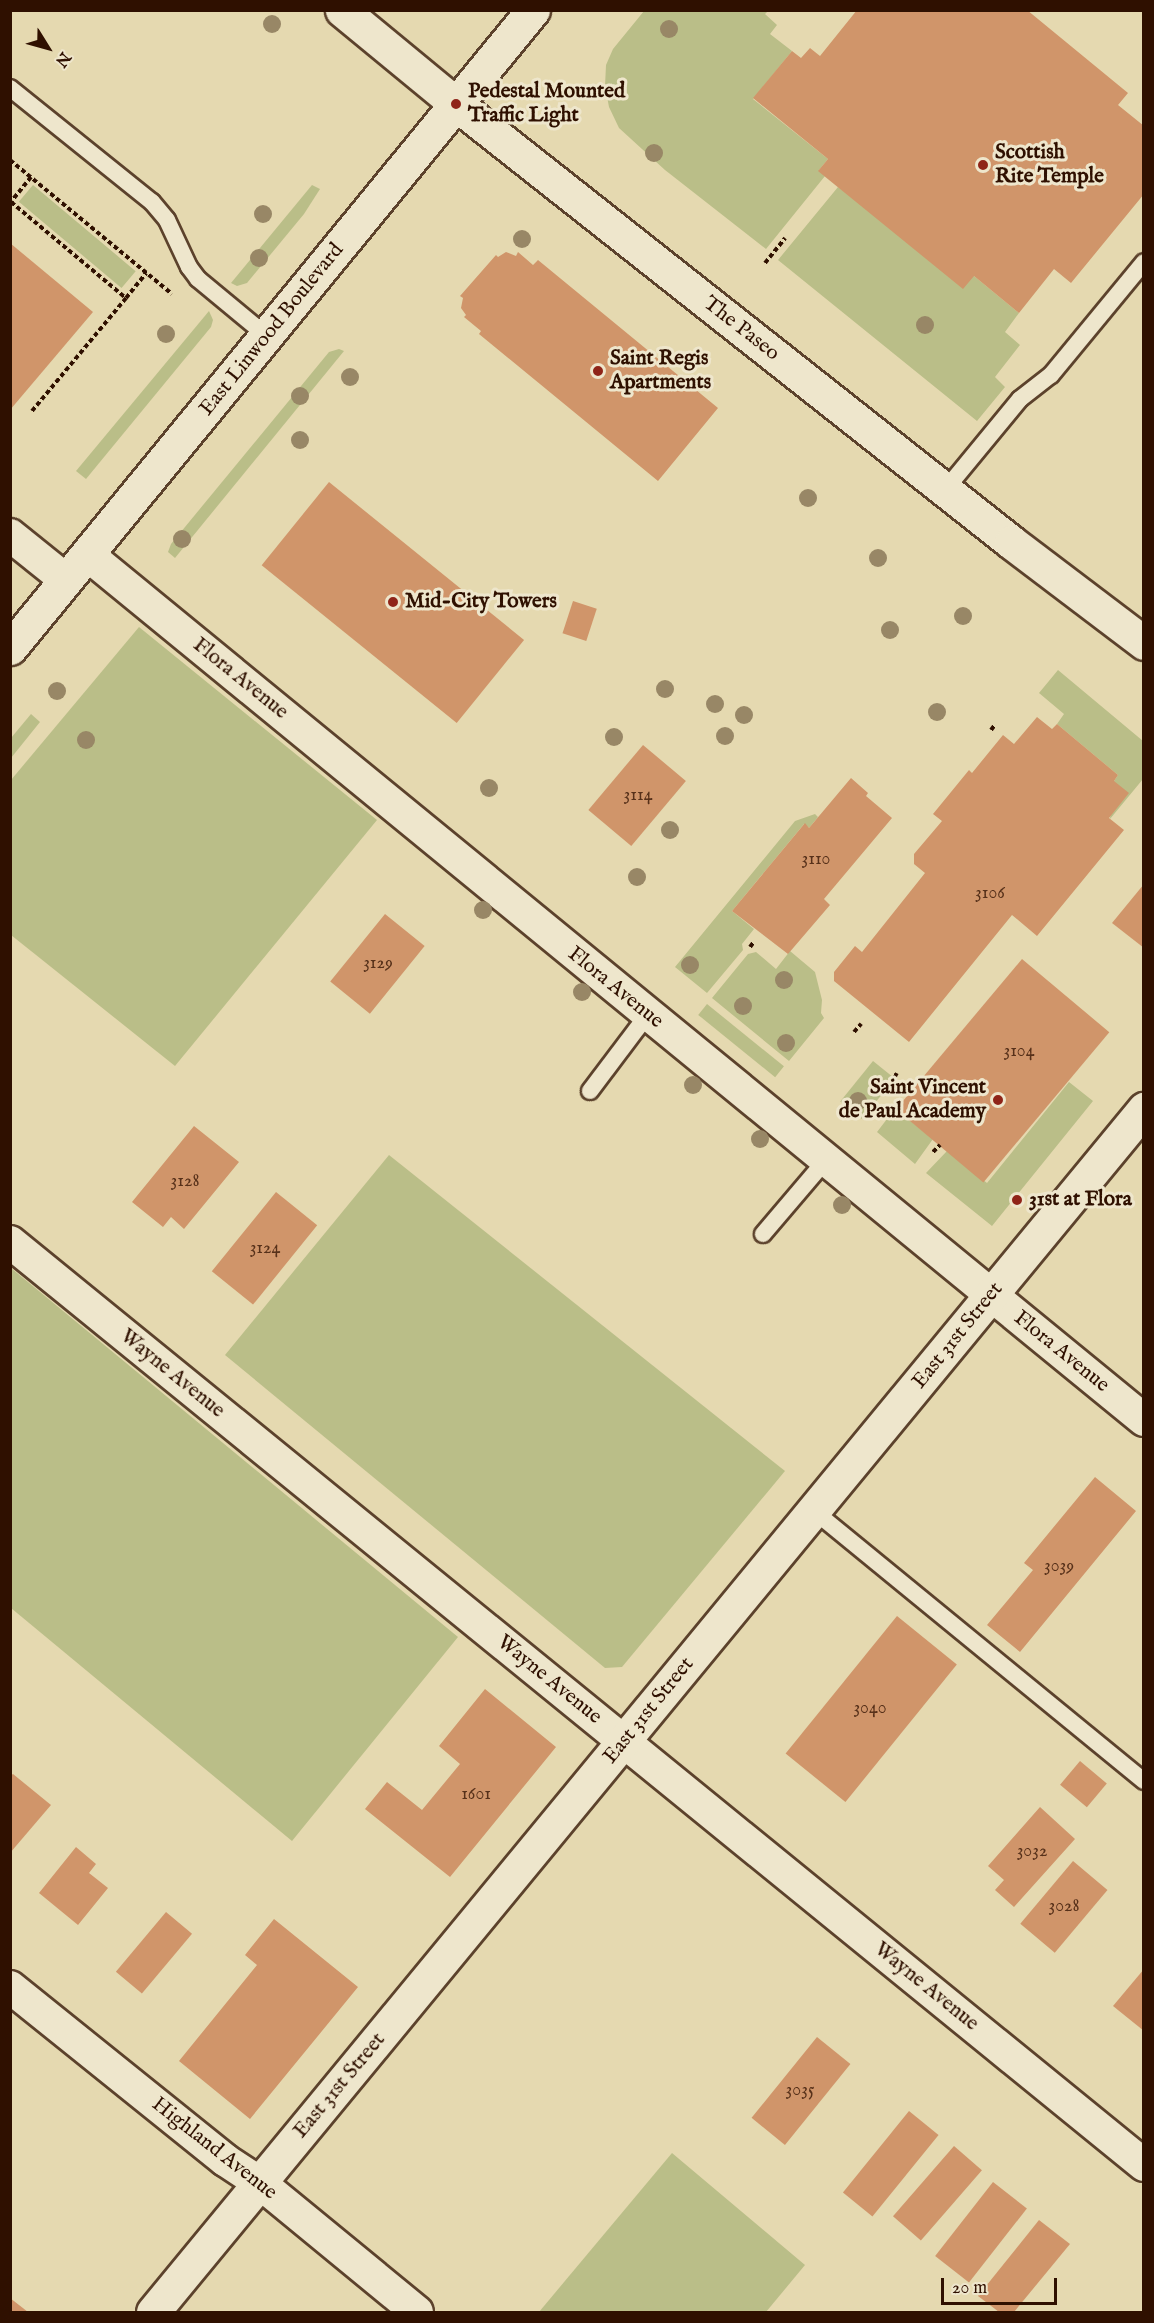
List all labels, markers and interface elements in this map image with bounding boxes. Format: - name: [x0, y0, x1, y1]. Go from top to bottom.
- north arrow: [18, 18, 78, 78]
- text: N: [50, 47, 75, 70]
- place label: Pedestal Mounted Traffic Light: [468, 79, 625, 129]
- marker: Pedestal Mounted Traffic Light: [449, 97, 463, 111]
- place label: Scottish Rite Temple: [995, 140, 1104, 190]
- marker: Scottish Rite Temple: [976, 158, 990, 172]
- street label: East Linwood Boulevard: [195, 239, 349, 421]
- street label: The Paseo: [698, 291, 784, 367]
- place label: Saint Regis Apartments: [610, 346, 711, 396]
- marker: Saint Regis Apartments: [591, 364, 605, 378]
- place label: Mid-City Towers: [405, 589, 557, 615]
- marker: Mid-City Towers: [386, 595, 400, 609]
- street label: Flora Avenue: [187, 633, 293, 725]
- house number: 3114: [624, 785, 652, 807]
- house number: 3110: [802, 849, 830, 871]
- house number: 3106: [975, 883, 1005, 905]
- street label: Flora Avenue: [562, 942, 668, 1034]
- house number: 3129: [363, 953, 393, 975]
- house number: 3104: [1003, 1041, 1035, 1063]
- place label: Saint Vincent de Paul Academy: [839, 1075, 986, 1125]
- marker: Saint Vincent de Paul Academy: [991, 1093, 1005, 1107]
- house number: 3128: [171, 1171, 199, 1193]
- place label: 31st at Flora: [1029, 1187, 1132, 1213]
- marker: 31st at Flora: [1010, 1193, 1024, 1207]
- house number: 3124: [250, 1238, 280, 1260]
- street label: East 31st Street: [907, 1278, 1009, 1394]
- street label: Flora Avenue: [1008, 1306, 1114, 1398]
- street label: Wayne Avenue: [115, 1324, 229, 1424]
- house number: 3039: [1044, 1556, 1074, 1578]
- street label: Wayne Avenue: [492, 1630, 606, 1730]
- street label: East 31st Street: [598, 1653, 700, 1769]
- house number: 3040: [853, 1698, 887, 1720]
- house number: 1601: [461, 1784, 491, 1806]
- house number: 3032: [1017, 1841, 1047, 1863]
- house number: 3028: [1048, 1896, 1080, 1918]
- street label: Wayne Avenue: [869, 1937, 983, 2037]
- street label: East 31st Street: [289, 2028, 391, 2144]
- house number: 3035: [786, 2080, 814, 2102]
- street label: Highland Avenue: [146, 2092, 282, 2206]
- scale bar: [944, 2266, 1060, 2304]
- text: 20 m: [952, 2277, 987, 2300]

